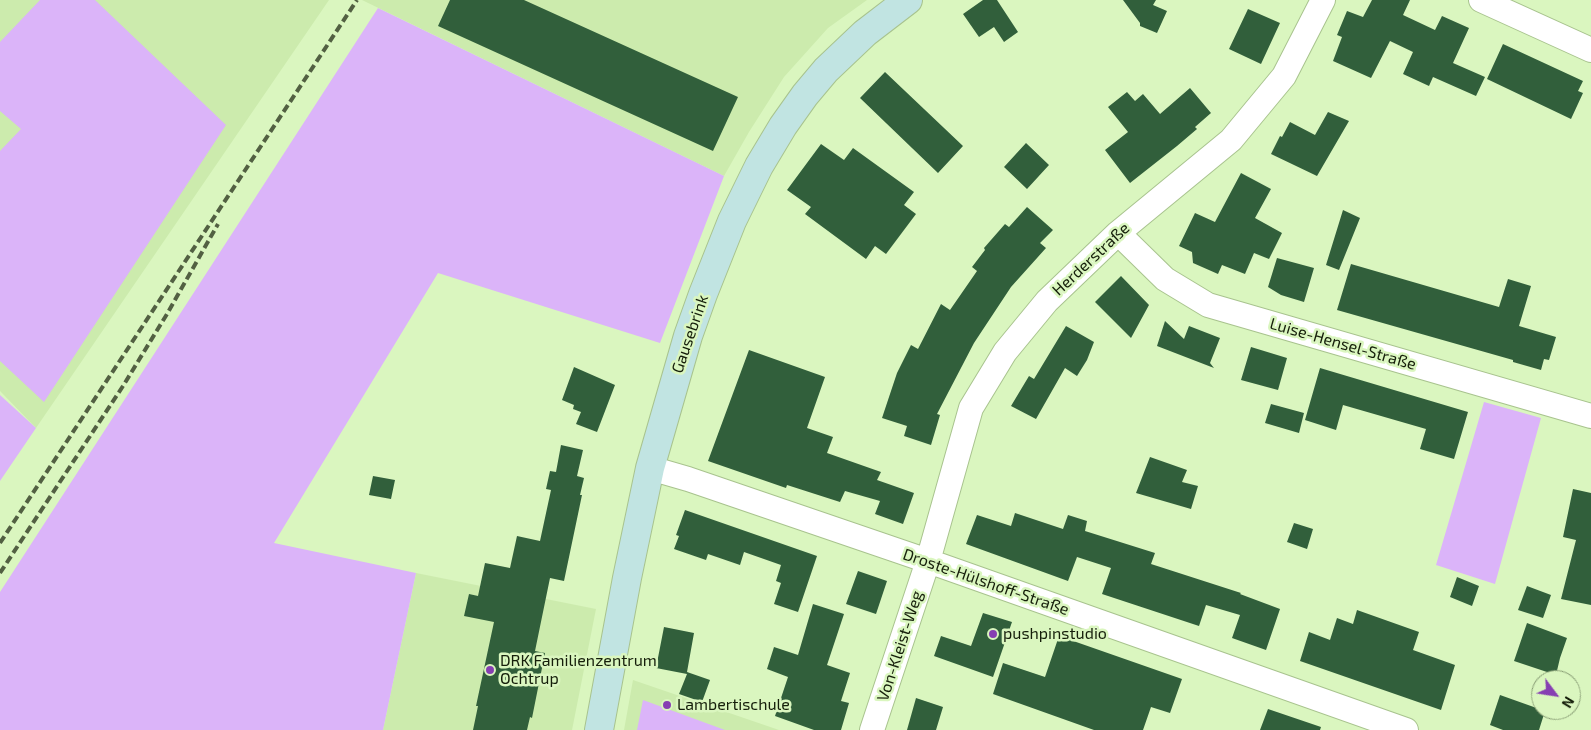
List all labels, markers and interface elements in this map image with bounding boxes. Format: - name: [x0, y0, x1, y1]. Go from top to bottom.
- street label: Herderstraße: [1048, 218, 1134, 300]
- street label: Gausebrink: [668, 292, 712, 376]
- street label: Luise-Hensel-Straße: [1268, 314, 1418, 374]
- street label: Droste-Hülshoff-Straße: [900, 545, 1072, 619]
- street label: Von-Kleist-Weg: [873, 588, 927, 704]
- place label: pushpinstudio: [1003, 624, 1107, 644]
- marker: pushpinstudio: [987, 628, 999, 640]
- place label: DRK Familienzentrum Ochtrup: [500, 651, 657, 689]
- marker: DRK Familienzentrum Ochtrup: [484, 664, 496, 676]
- north arrow: [1531, 670, 1581, 720]
- text: N: [1559, 694, 1578, 711]
- place label: Lambertischule: [677, 695, 790, 715]
- marker: Lambertischule: [661, 699, 673, 711]

